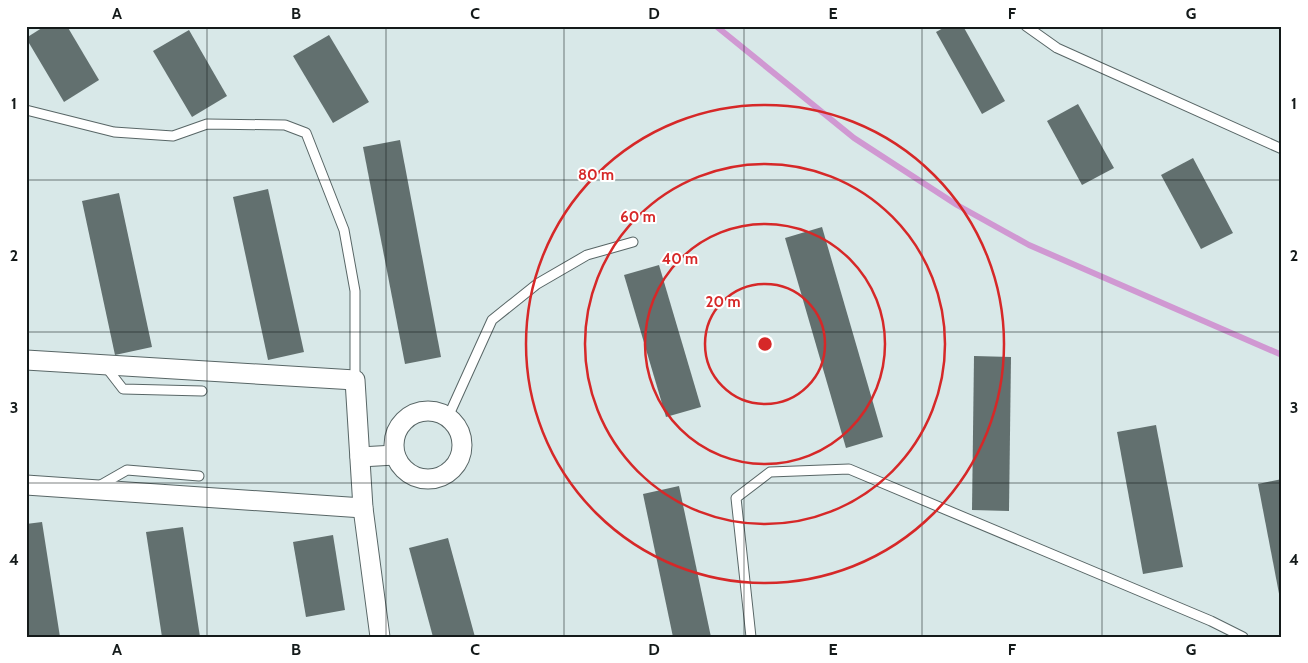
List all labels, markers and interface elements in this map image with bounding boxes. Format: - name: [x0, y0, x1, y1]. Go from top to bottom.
- text: A: [112, 4, 122, 23]
- text: B: [291, 4, 301, 23]
- text: C: [470, 4, 480, 23]
- text: D: [648, 4, 660, 23]
- text: E: [828, 4, 838, 23]
- text: F: [1008, 4, 1017, 23]
- text: G: [1186, 4, 1196, 23]
- text: 1: [11, 94, 17, 113]
- text: 1: [1291, 94, 1297, 113]
- text: 80 m: [578, 166, 614, 184]
- text: 60 m: [620, 208, 656, 226]
- text: 2: [10, 246, 18, 265]
- text: 2: [1290, 246, 1298, 265]
- text: 40 m: [662, 250, 698, 268]
- text: 20 m: [706, 293, 740, 311]
- centre of rings: [756, 335, 774, 353]
- text: 3: [10, 398, 18, 417]
- text: 3: [1290, 398, 1298, 417]
- text: 4: [9, 550, 19, 569]
- text: 4: [1289, 550, 1299, 569]
- text: A: [112, 640, 122, 659]
- text: B: [291, 640, 301, 659]
- text: C: [470, 640, 480, 659]
- text: D: [648, 640, 660, 659]
- text: E: [828, 640, 838, 659]
- text: F: [1008, 640, 1017, 659]
- text: G: [1186, 640, 1196, 659]

